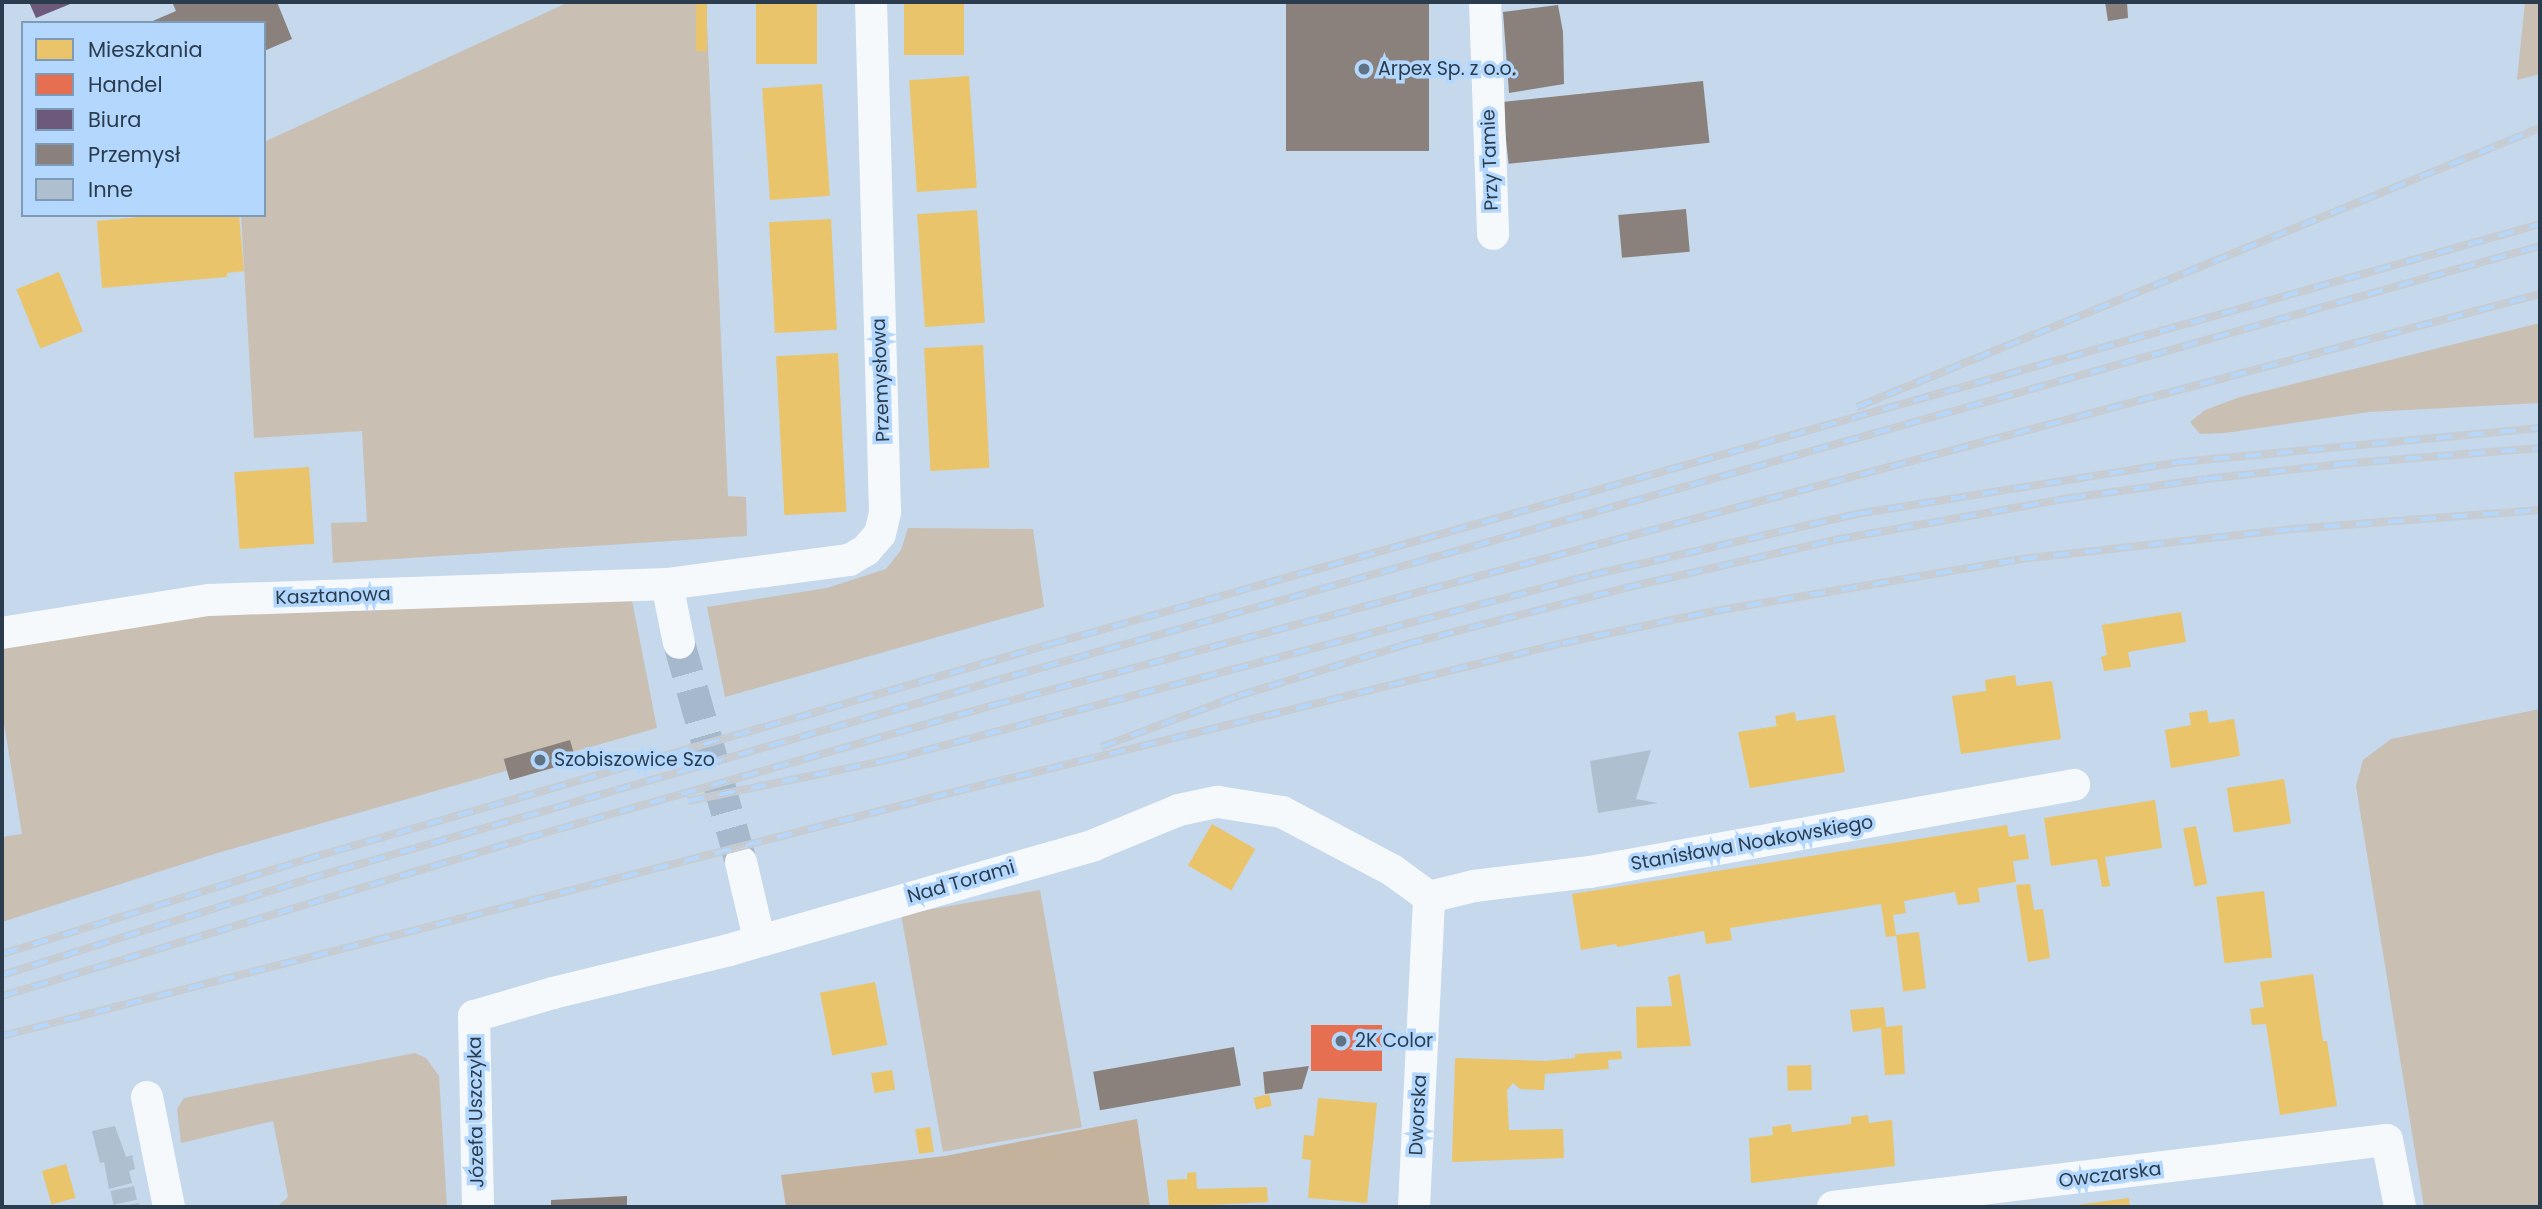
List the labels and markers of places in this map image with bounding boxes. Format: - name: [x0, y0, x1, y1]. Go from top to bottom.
- place label: Arpex Sp. z o.o.: [1378, 58, 1516, 80]
- marker: Arpex Sp. z o.o.: [1356, 61, 1372, 77]
- place label: Szobiszowice Szo: [554, 749, 715, 771]
- marker: Szobiszowice Szo: [532, 752, 548, 768]
- place label: 2K Color: [1355, 1030, 1433, 1052]
- marker: 2K Color: [1333, 1033, 1349, 1049]

